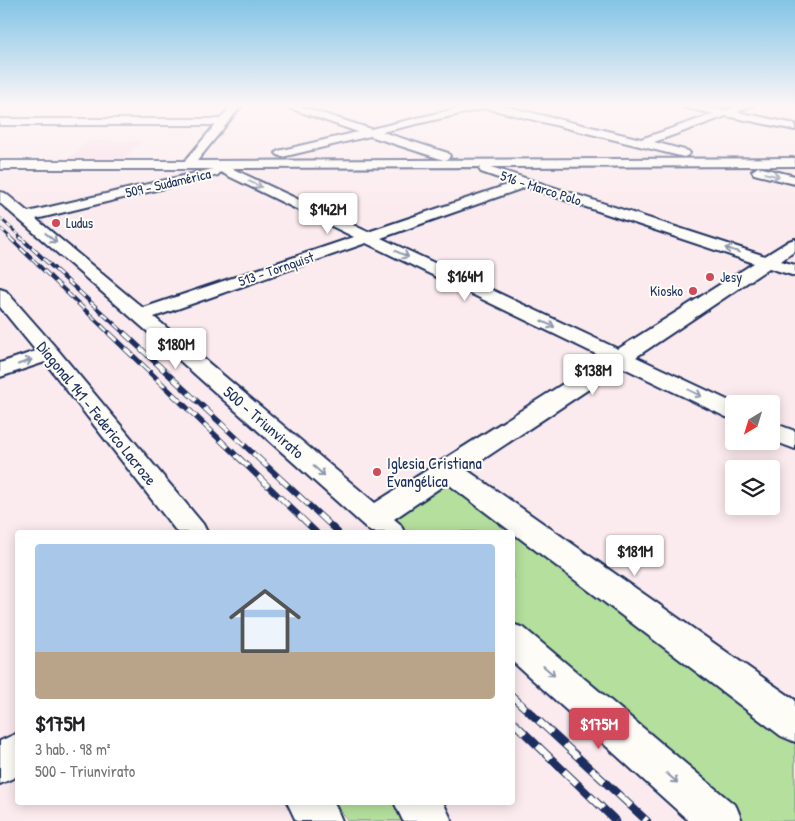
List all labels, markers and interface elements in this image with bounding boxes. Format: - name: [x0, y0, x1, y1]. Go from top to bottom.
- street label: 509 - Sudamérica: [123, 163, 213, 202]
- street label: 516 - Marco Polo: [498, 166, 584, 210]
- one-way arrow: [764, 171, 780, 180]
- one-way arrow: [247, 180, 262, 189]
- pin: $142M: [293, 192, 363, 235]
- text: $142M: [310, 198, 346, 220]
- place label: Ludus: [66, 213, 93, 232]
- marker: Ludus: [50, 217, 62, 229]
- one-way arrow: [45, 232, 58, 244]
- one-way arrow: [725, 245, 740, 254]
- street label: 513 - Tornquist: [236, 247, 317, 291]
- one-way arrow: [394, 249, 409, 259]
- pin: $164M: [430, 260, 500, 302]
- text: $164M: [447, 265, 483, 287]
- place label: Jesy: [720, 267, 742, 287]
- marker: Jesy: [704, 271, 716, 283]
- place label: Kiosko: [650, 281, 683, 300]
- marker: Kiosko: [687, 285, 699, 297]
- one-way arrow: [541, 319, 556, 329]
- pin: $180M: [141, 328, 211, 370]
- text: $180M: [157, 333, 195, 355]
- street label: Diagonal 141 - Federico Lacroze: [32, 336, 162, 490]
- pin: $138M: [558, 354, 628, 396]
- one-way arrow: [17, 357, 32, 366]
- text: $138M: [574, 359, 612, 381]
- street label: 500 - Triunvirato: [219, 381, 309, 464]
- one-way arrow: [687, 389, 702, 399]
- north arrow: [725, 395, 780, 450]
- map controls: [725, 395, 780, 515]
- place label: Iglesia Cristiana Evangélica: [387, 452, 482, 492]
- button: layers: [725, 460, 780, 515]
- one-way arrow: [313, 465, 326, 477]
- marker: Iglesia Cristiana Evangélica: [371, 466, 383, 478]
- pin: $181M: [600, 534, 670, 577]
- text: $181M: [617, 540, 653, 562]
- icon: home: [220, 576, 310, 666]
- one-way arrow: [543, 666, 556, 677]
- pin: $175M: [564, 708, 634, 750]
- text: $175M: [35, 709, 85, 738]
- text: $175M: [580, 713, 618, 735]
- text: 3 hab. · 98 m²: [35, 738, 110, 760]
- text: 500 - Triunvirato: [35, 760, 135, 782]
- one-way arrow: [665, 772, 678, 784]

